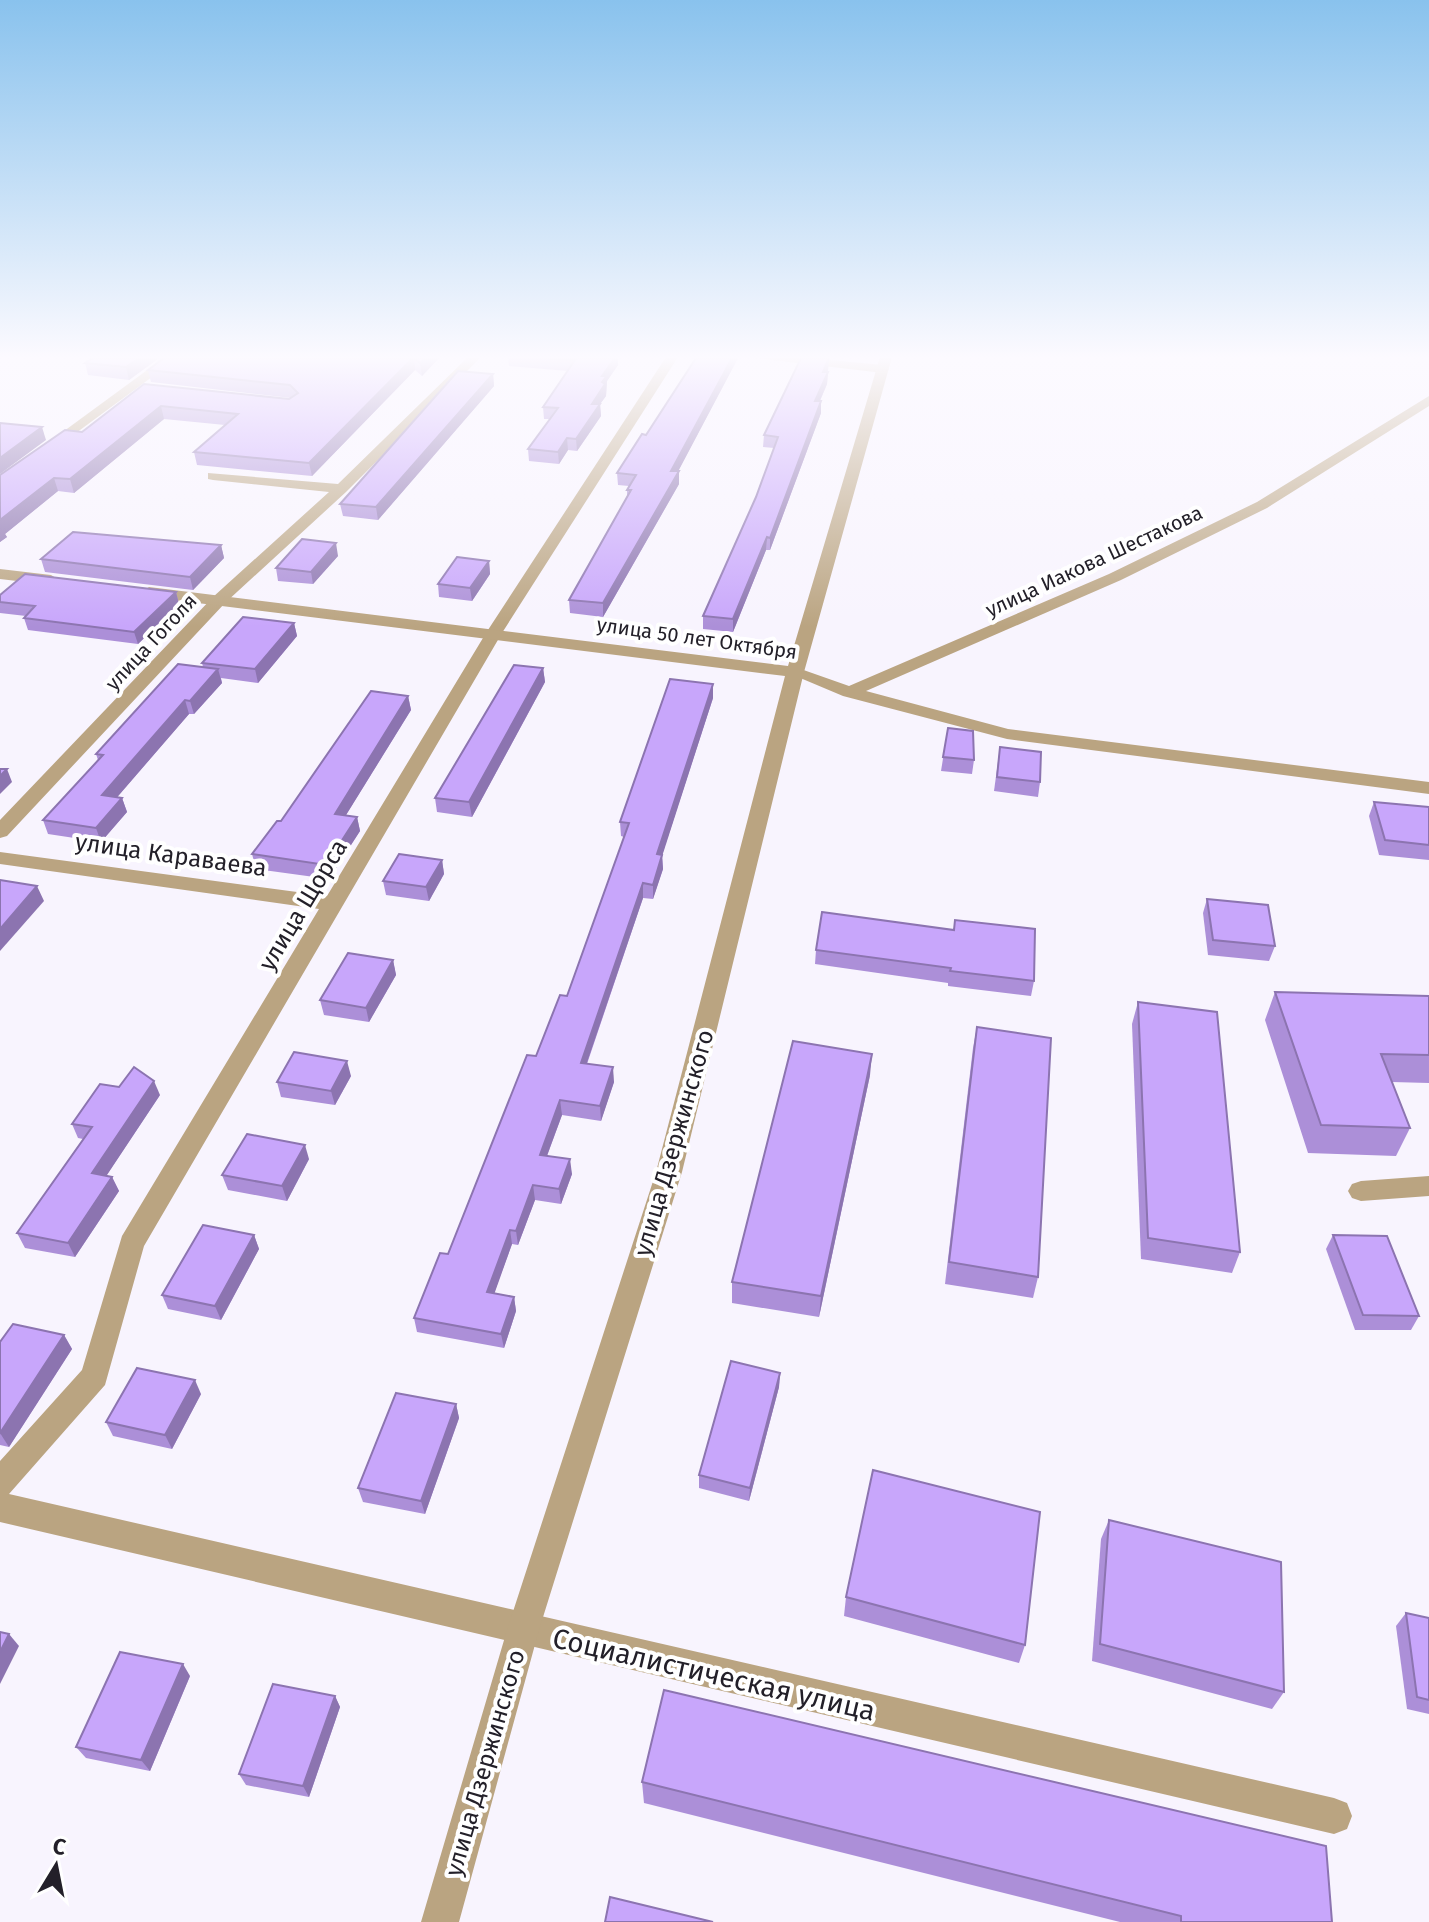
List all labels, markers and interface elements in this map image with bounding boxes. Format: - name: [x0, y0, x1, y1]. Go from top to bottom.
- street label: улица Иакова Шестакова: [982, 500, 1206, 622]
- street label: улица Гоголя: [100, 589, 202, 695]
- street label: улица 50 лет Октября: [595, 612, 799, 664]
- street label: улица Караваева: [73, 828, 269, 882]
- street label: улица Щорса: [253, 834, 353, 976]
- street label: улица Дзержинского: [628, 1027, 720, 1259]
- street label: Социалистическая улица: [549, 1621, 878, 1728]
- street label: улица Дзержинского: [439, 1647, 531, 1879]
- north arrow: [16, 1826, 96, 1906]
- text: С: [51, 1832, 68, 1861]

